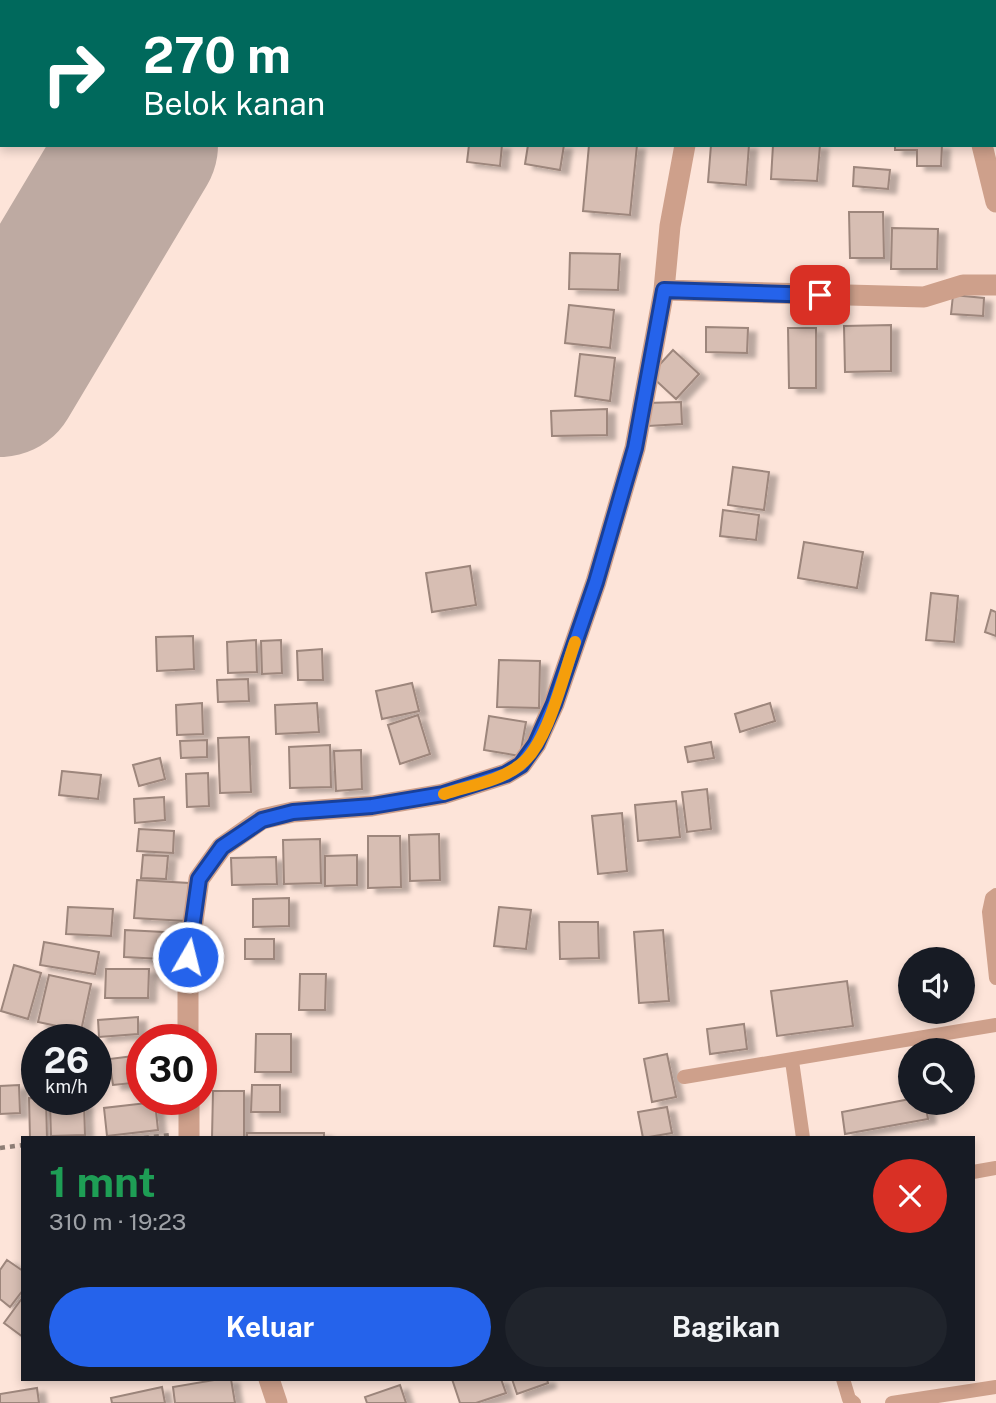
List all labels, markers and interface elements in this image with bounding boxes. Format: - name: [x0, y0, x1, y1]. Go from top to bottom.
- text: 270 m: [143, 26, 291, 84]
- icon: right: [28, 28, 119, 119]
- text: Belok kanan: [143, 85, 325, 122]
- pin: [790, 265, 850, 325]
- icon: arrive: [801, 276, 839, 314]
- position arrow: [151, 920, 225, 994]
- map controls: [898, 947, 975, 1115]
- button: sound: [898, 947, 975, 1024]
- speed limit sign: 30: [126, 1024, 217, 1115]
- button: search: [898, 1038, 975, 1115]
- text: 26: [44, 1040, 89, 1081]
- text: km/h: [45, 1076, 88, 1097]
- text: 1 mnt: [49, 1157, 156, 1206]
- button: close: [873, 1159, 947, 1233]
- text: 310 m · 19:23: [49, 1208, 186, 1235]
- button: Keluar: [49, 1287, 491, 1367]
- button: Bagikan: [505, 1287, 947, 1367]

